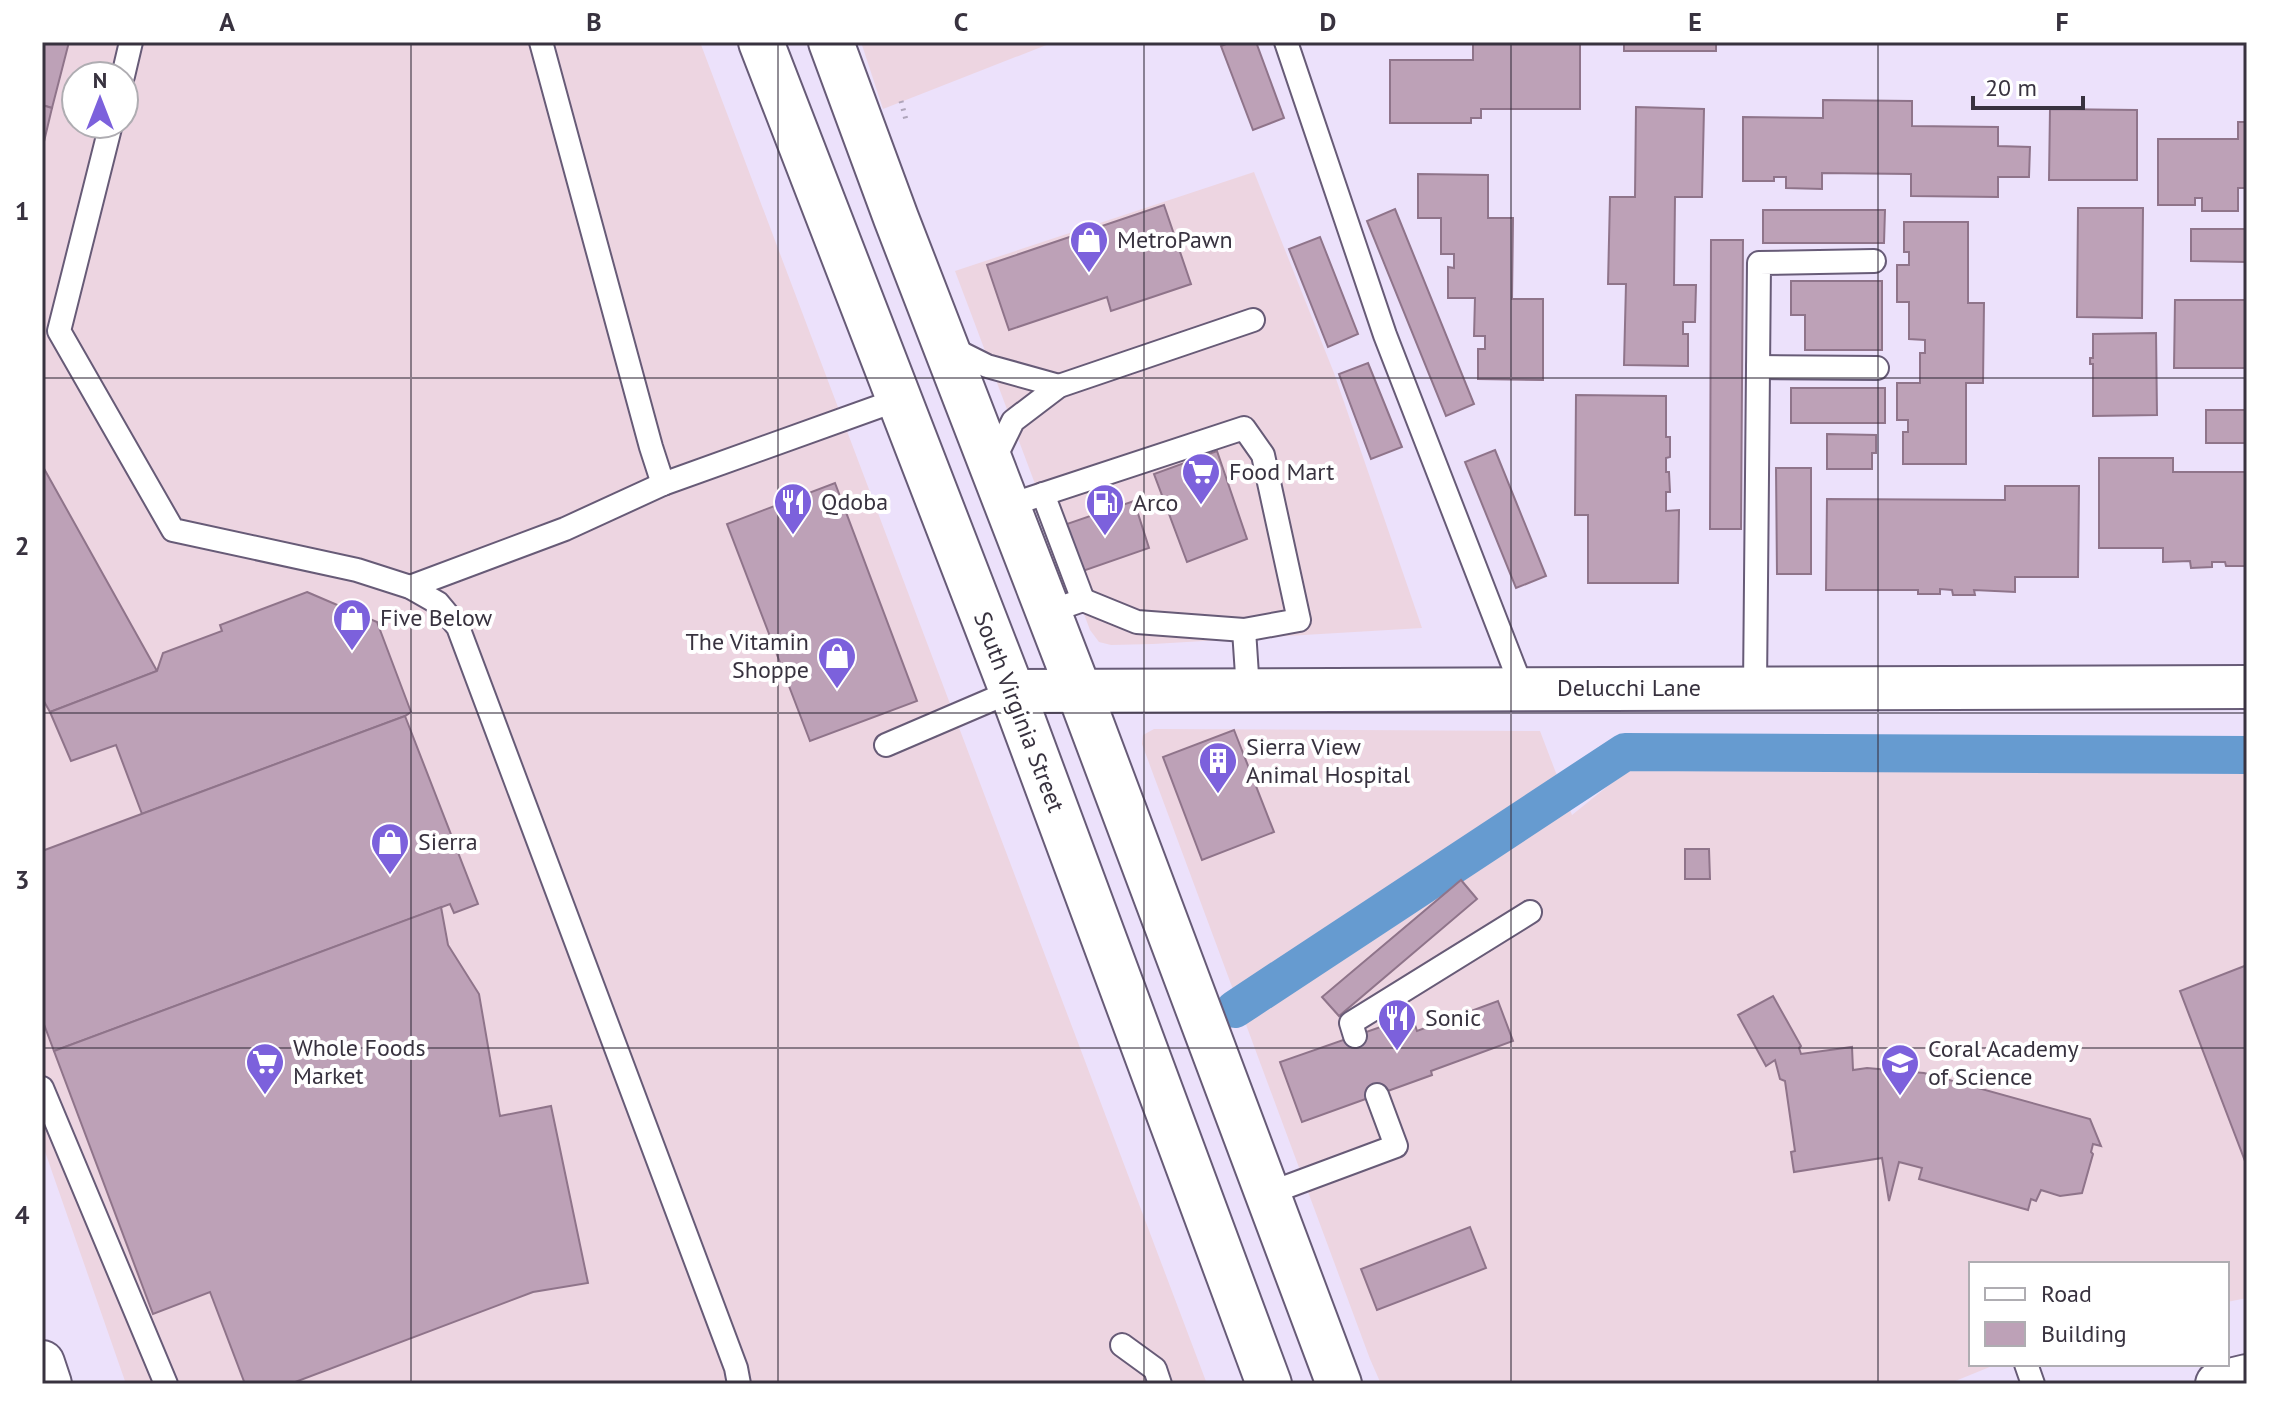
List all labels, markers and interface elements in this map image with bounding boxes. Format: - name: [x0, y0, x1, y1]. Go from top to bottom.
- text: A: [219, 5, 235, 38]
- text: B: [586, 5, 602, 38]
- text: C: [954, 5, 968, 38]
- text: D: [1320, 5, 1336, 38]
- text: E: [1688, 5, 1702, 38]
- text: F: [2055, 5, 2069, 38]
- north arrow: [60, 60, 140, 140]
- scale bar: [1973, 60, 2083, 110]
- text: N: [93, 66, 107, 94]
- text: 20 m: [1985, 72, 2037, 103]
- text: 1: [15, 194, 29, 227]
- shop icon: MetroPawn: [1068, 219, 1110, 274]
- place label: MetroPawn: [1117, 224, 1233, 255]
- supermarket icon: Food Mart: [1180, 451, 1222, 506]
- place label: Food Mart: [1229, 456, 1334, 487]
- restaurant icon: Qdoba: [772, 481, 814, 536]
- fuel station icon: Arco: [1084, 482, 1126, 537]
- place label: Qdoba: [821, 486, 888, 517]
- place label: Arco: [1133, 487, 1178, 518]
- text: 2: [15, 529, 29, 562]
- shop icon: Five Below: [331, 597, 373, 652]
- place label: Five Below: [380, 602, 493, 633]
- street label: South Virginia Street: [967, 607, 1072, 816]
- place label: The Vitamin Shoppe: [686, 626, 809, 685]
- shop icon: The Vitamin Shoppe: [816, 635, 858, 690]
- street label: Delucchi Lane: [1557, 672, 1701, 703]
- place label: Sierra View Animal Hospital: [1246, 731, 1410, 790]
- building icon: Sierra View Animal Hospital: [1197, 740, 1239, 795]
- shop icon: Sierra: [369, 821, 411, 876]
- place label: Sierra: [418, 826, 478, 857]
- text: 3: [15, 863, 29, 896]
- restaurant icon: Sonic: [1376, 997, 1418, 1052]
- place label: Sonic: [1425, 1002, 1481, 1033]
- place label: Whole Foods Market: [293, 1032, 426, 1091]
- place label: Coral Academy of Science: [1928, 1033, 2079, 1092]
- supermarket icon: Whole Foods Market: [244, 1041, 286, 1096]
- school or university icon: Coral Academy of Science: [1879, 1042, 1921, 1097]
- text: 4: [15, 1198, 30, 1231]
- legend: [1969, 1262, 2229, 1366]
- text: Road: [2041, 1278, 2092, 1309]
- text: Building: [2041, 1318, 2127, 1349]

